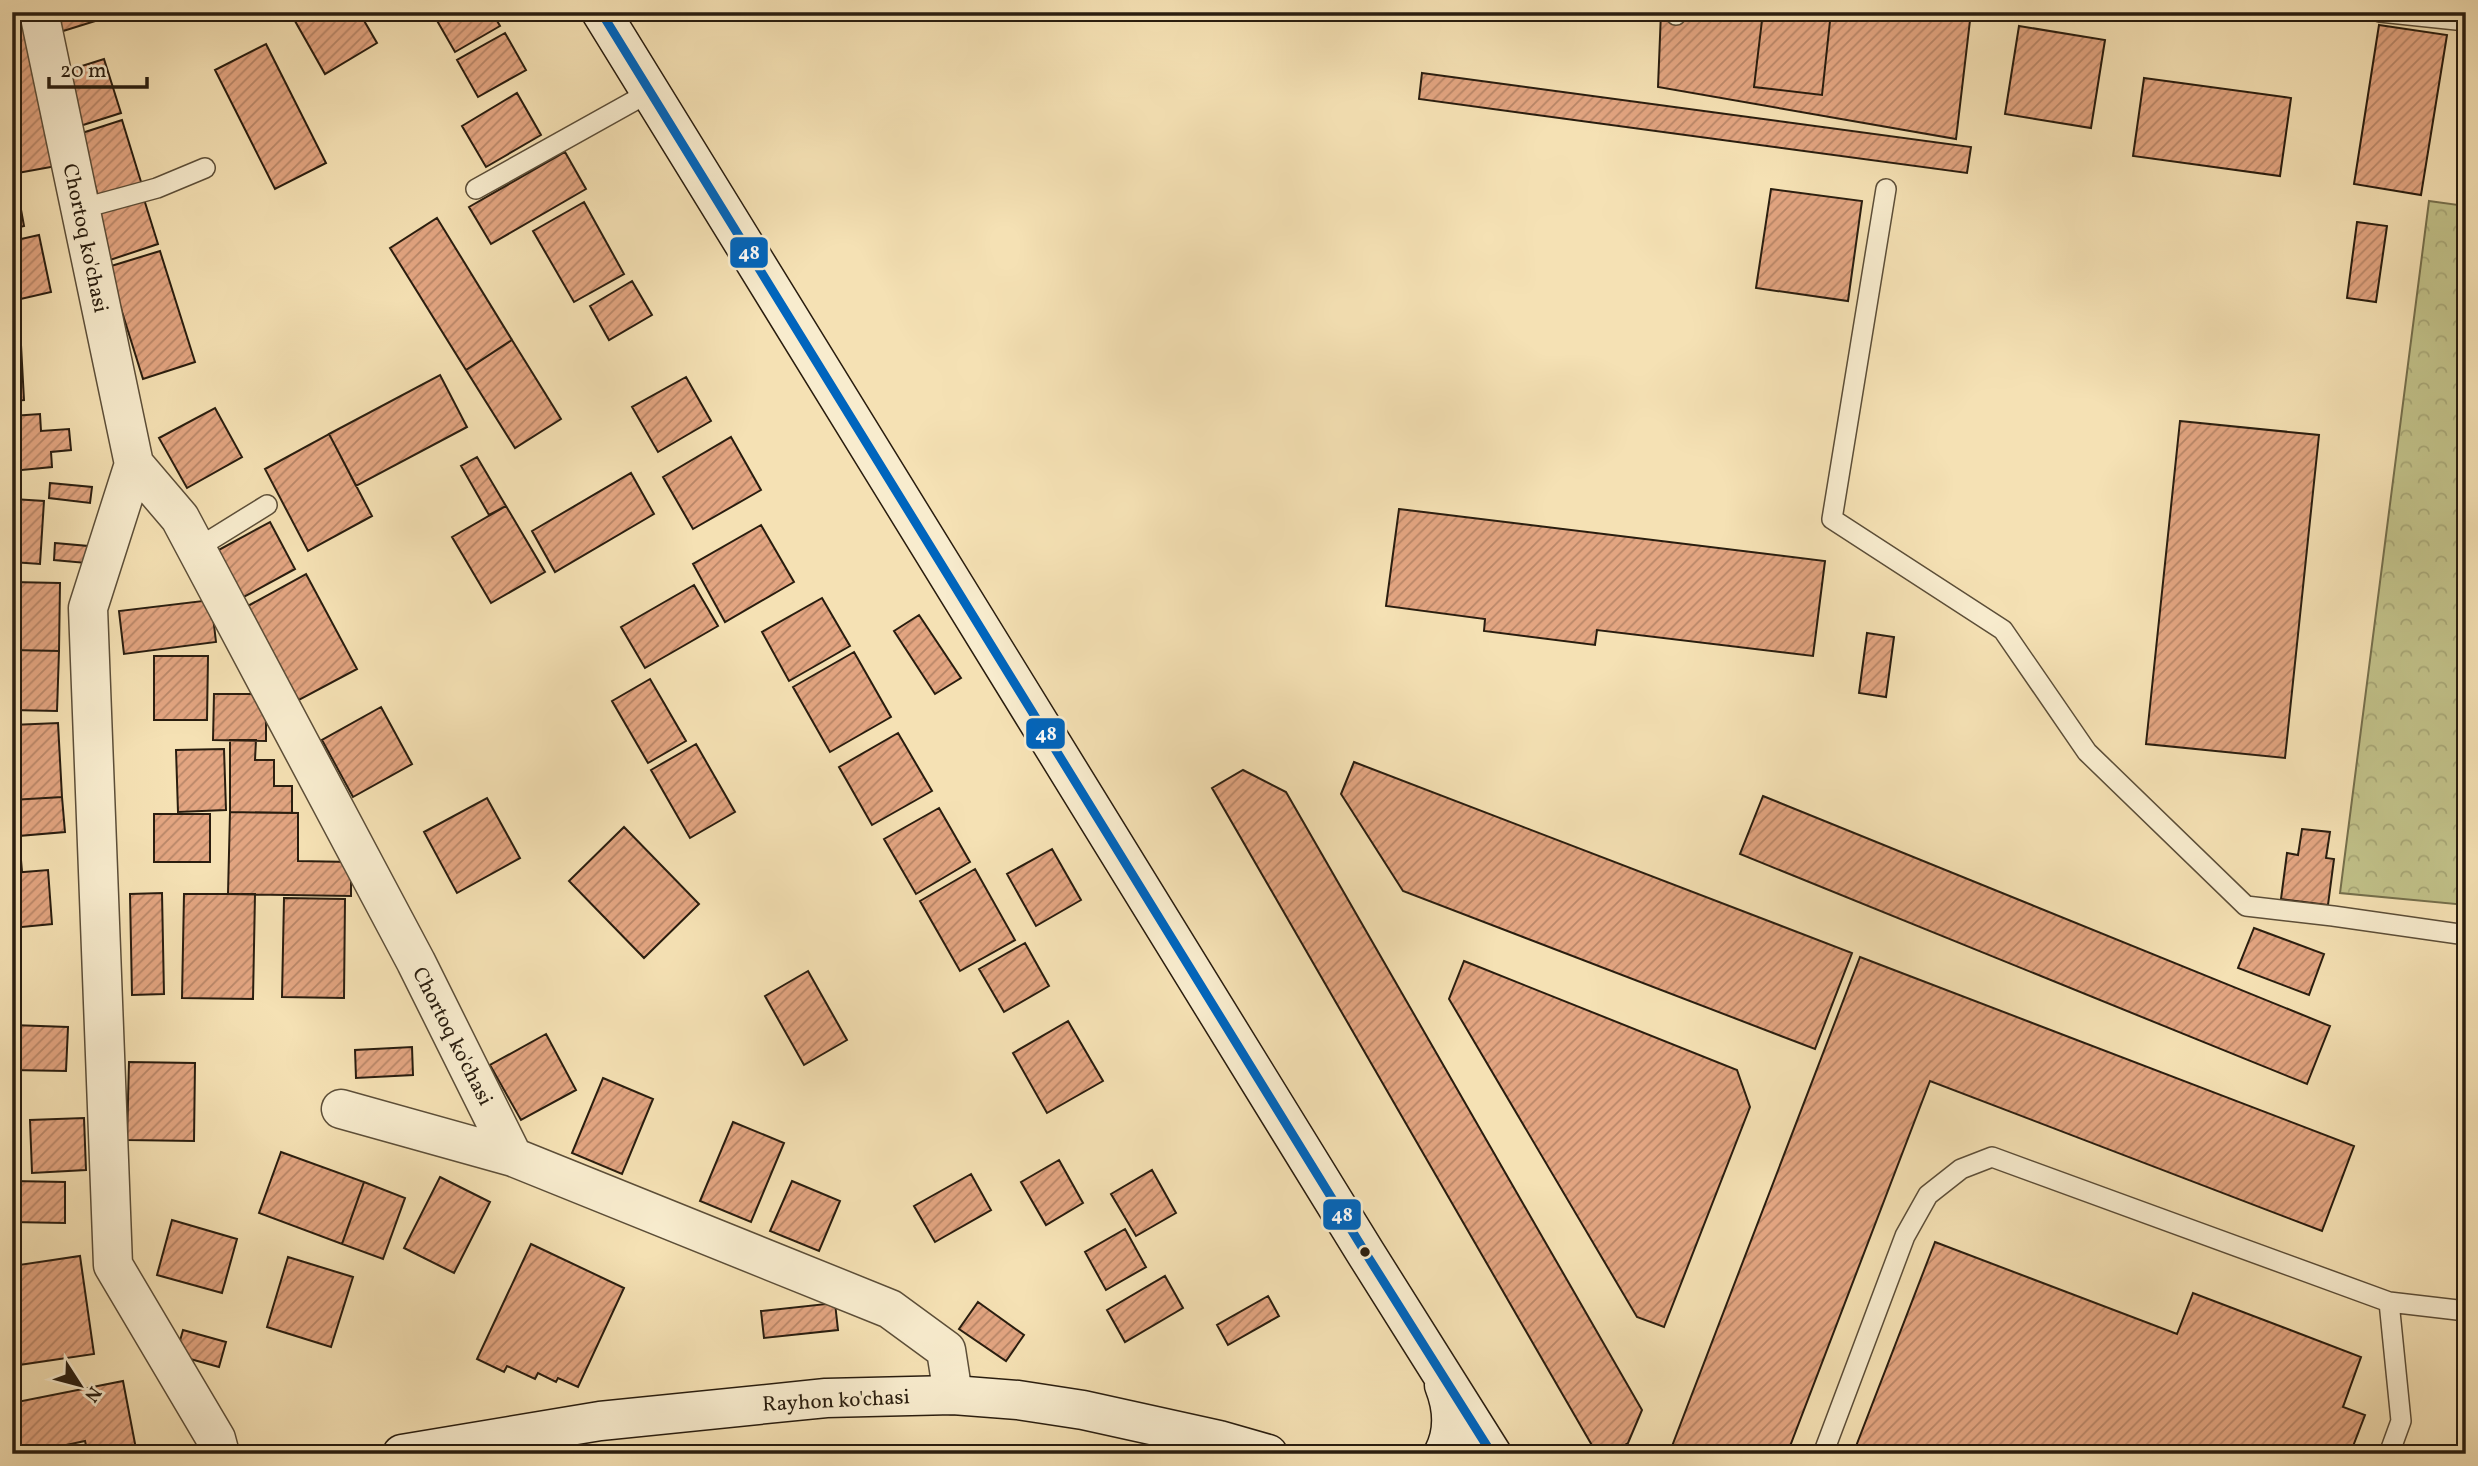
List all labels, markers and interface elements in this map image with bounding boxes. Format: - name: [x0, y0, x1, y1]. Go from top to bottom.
- scale bar: [49, 46, 147, 90]
- text: 20 m: [60, 57, 106, 86]
- street label: Chortoq ko'chasi: [55, 161, 115, 316]
- line badge: 48: [729, 236, 769, 269]
- text: 48: [738, 241, 760, 267]
- line badge: 48: [1025, 717, 1066, 750]
- text: 48: [1035, 722, 1057, 748]
- street label: Chortoq ko'chasi: [404, 962, 499, 1111]
- line badge: 48: [1322, 1198, 1362, 1231]
- text: 48: [1331, 1203, 1353, 1229]
- unlabelled marker: [1358, 1245, 1372, 1259]
- north arrow: [46, 1350, 116, 1420]
- text: N: [77, 1381, 107, 1407]
- street label: Rayhon ko'chasi: [762, 1383, 911, 1420]

